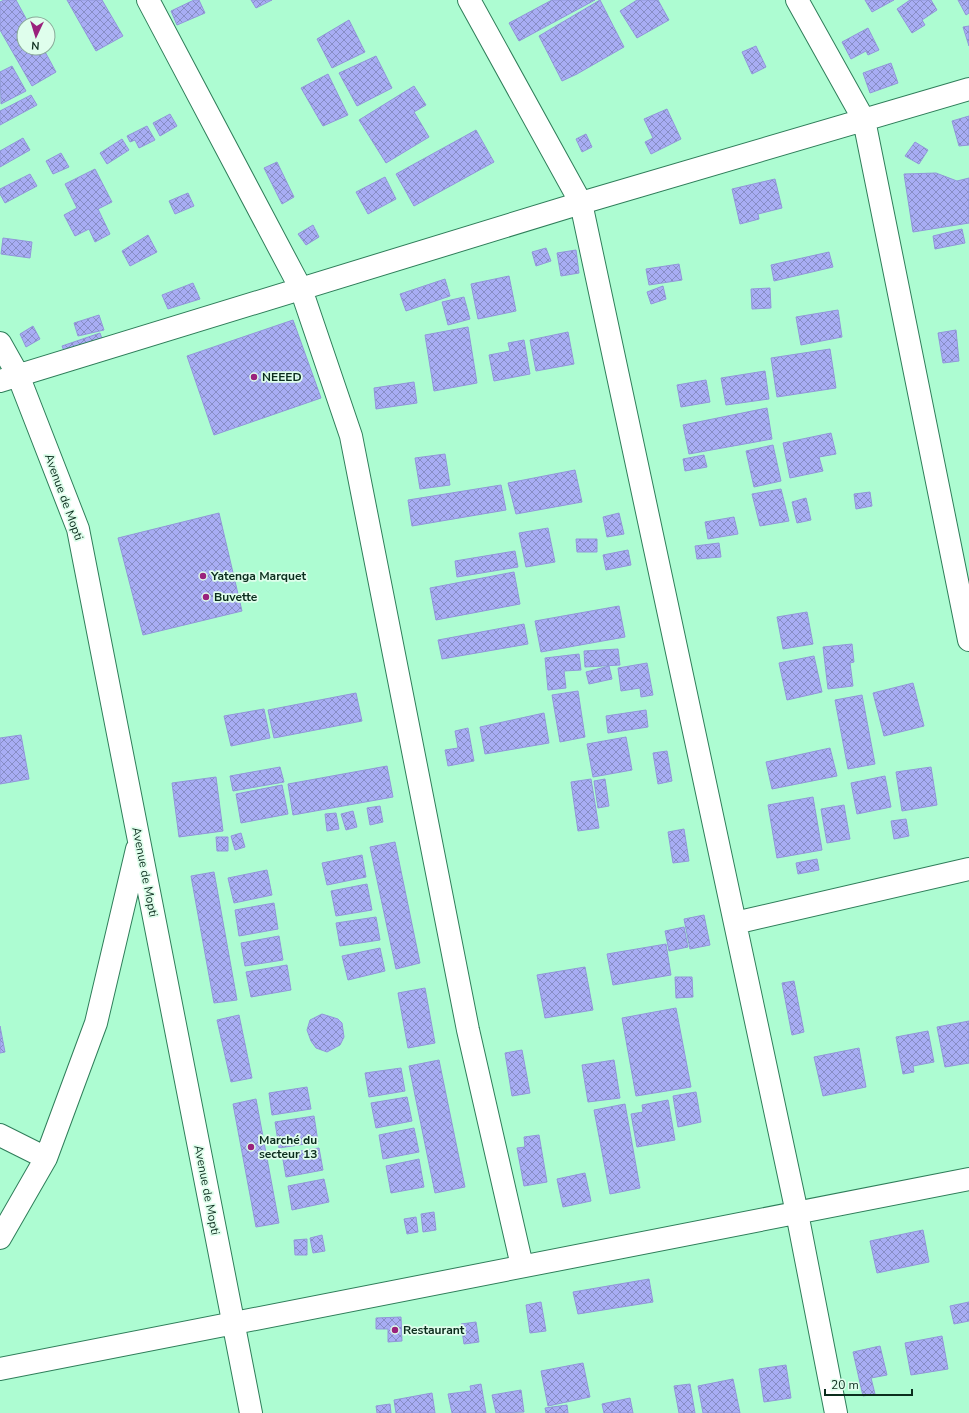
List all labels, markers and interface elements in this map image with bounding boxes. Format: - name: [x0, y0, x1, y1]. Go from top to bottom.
- north arrow: [16, 16, 56, 56]
- text: N: [31, 38, 40, 53]
- place label: NEEED: [262, 369, 302, 385]
- marker: NEEED: [249, 372, 259, 382]
- street label: Avenue de Mopti: [41, 451, 87, 543]
- place label: Yatenga Marquet: [210, 568, 306, 584]
- marker: Yatenga Marquet: [198, 571, 208, 581]
- place label: Buvette: [214, 589, 258, 605]
- marker: Buvette: [201, 592, 211, 602]
- street label: Avenue de Mopti: [128, 826, 162, 918]
- place label: Marché du secteur 13: [259, 1132, 317, 1162]
- marker: Marché du secteur 13: [246, 1142, 256, 1152]
- street label: Avenue de Mopti: [190, 1144, 224, 1236]
- place label: Restaurant: [403, 1322, 465, 1338]
- marker: Restaurant: [390, 1325, 400, 1335]
- scale bar: [825, 1371, 912, 1397]
- text: 20 m: [831, 1377, 859, 1393]

